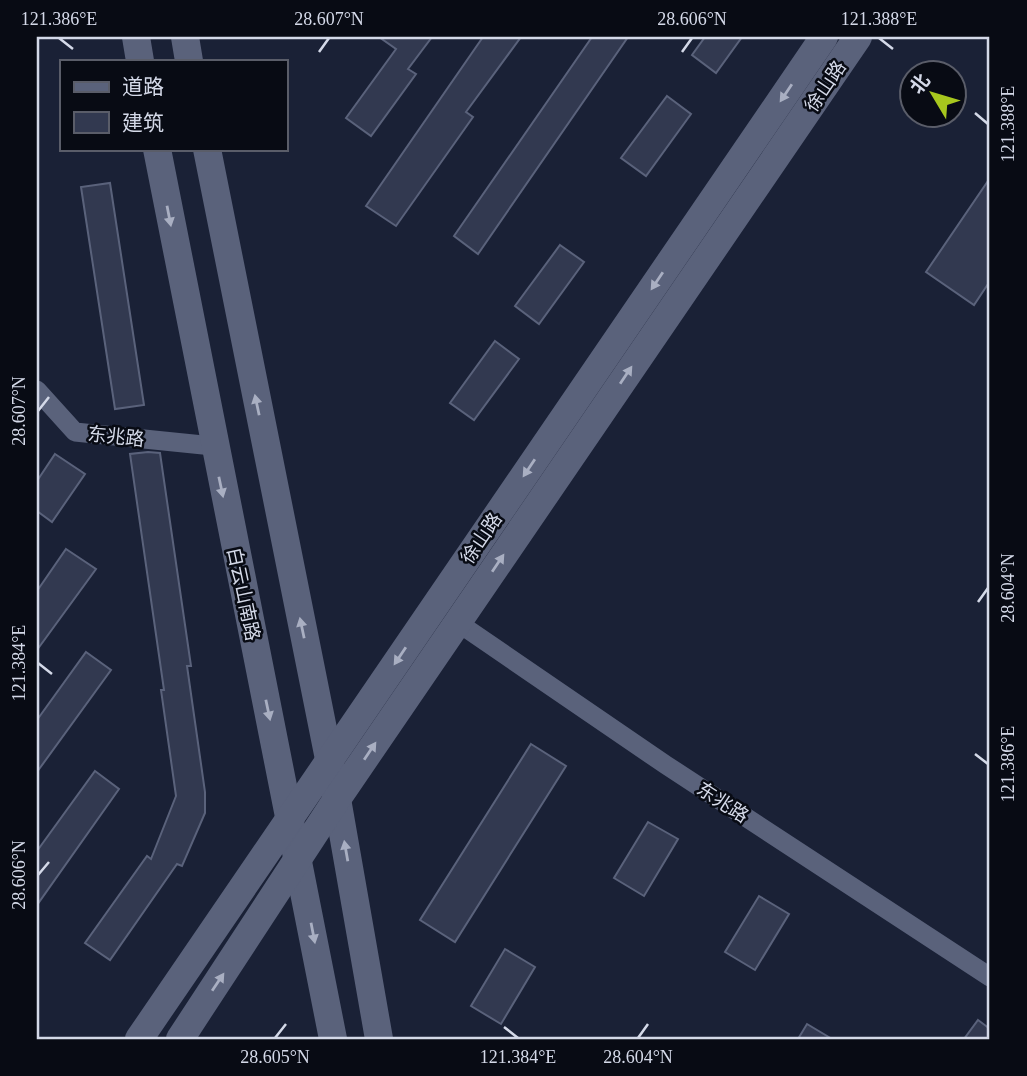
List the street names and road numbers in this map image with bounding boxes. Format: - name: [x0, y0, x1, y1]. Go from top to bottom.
- street label: 徐山路: [801, 57, 850, 116]
- street label: 东兆路: [86, 423, 145, 450]
- street label: 徐山路: [457, 509, 506, 568]
- street label: 白云山南路: [223, 545, 264, 643]
- street label: 东兆路: [693, 778, 752, 827]

